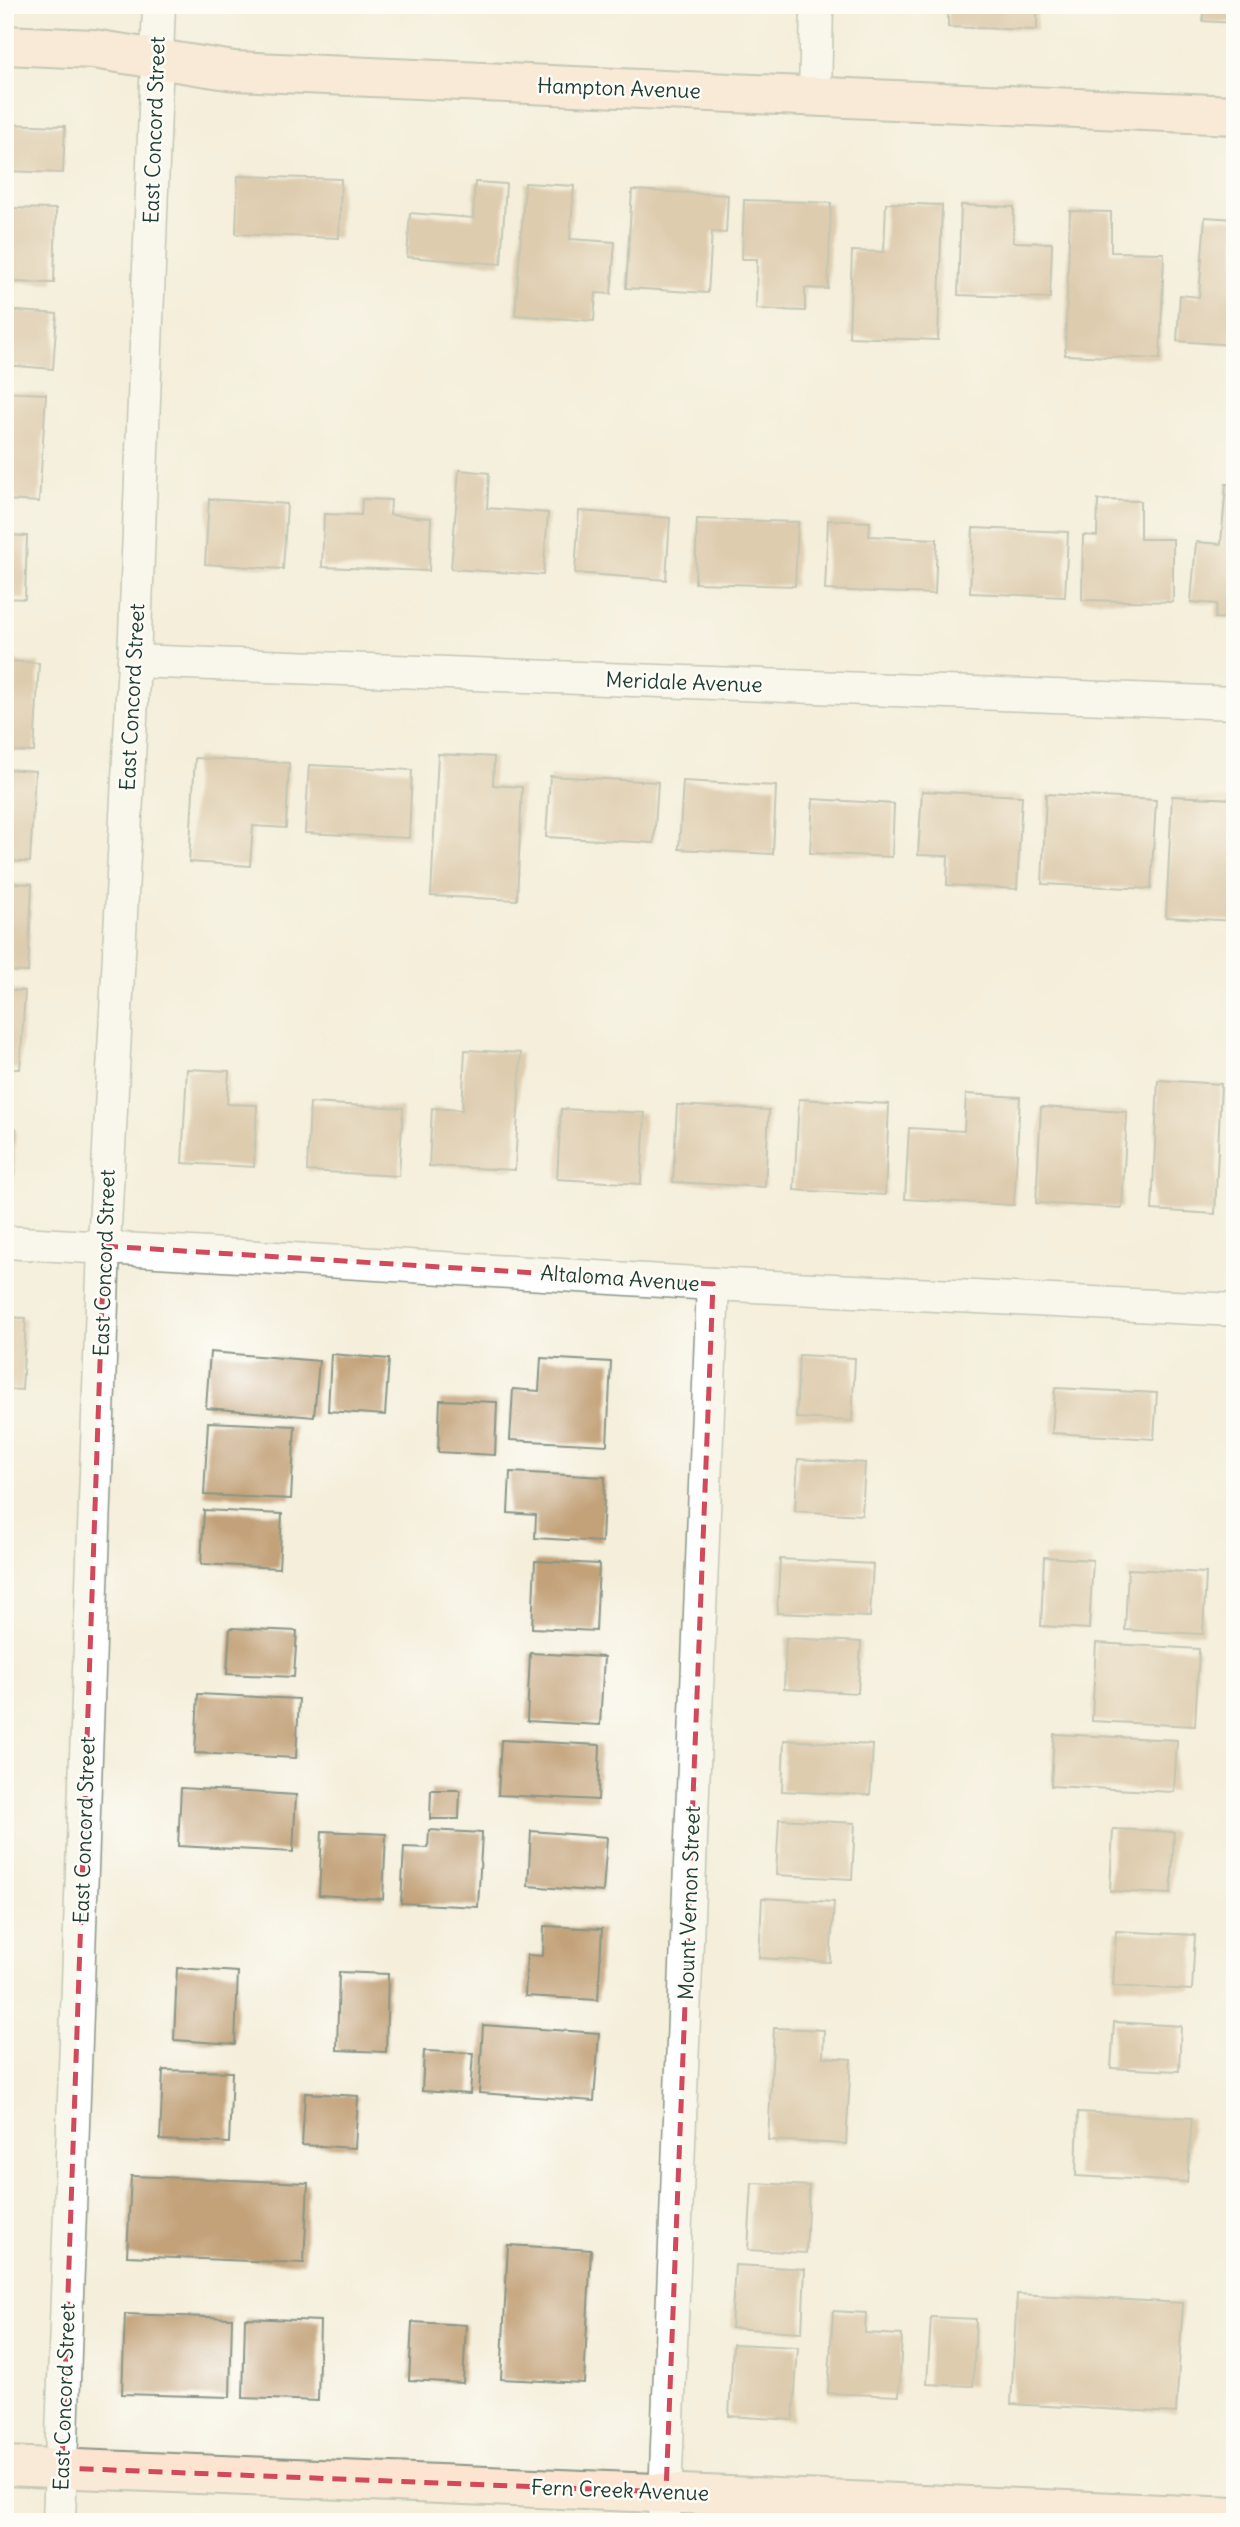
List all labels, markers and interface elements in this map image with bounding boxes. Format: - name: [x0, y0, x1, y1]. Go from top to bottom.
- street label: East Concord Street: [137, 36, 171, 224]
- street label: Hampton Avenue: [537, 72, 701, 104]
- street label: East Concord Street: [114, 603, 150, 791]
- street label: Meridale Avenue: [605, 666, 763, 698]
- street label: East Concord Street: [87, 1169, 121, 1357]
- street label: Altaloma Avenue: [539, 1259, 701, 1297]
- street label: East Concord Street: [67, 1736, 101, 1924]
- street label: Mount Vernon Street: [672, 1805, 706, 2001]
- street label: East Concord Street: [47, 2303, 81, 2491]
- street label: Fern Creek Avenue: [531, 2473, 709, 2507]

